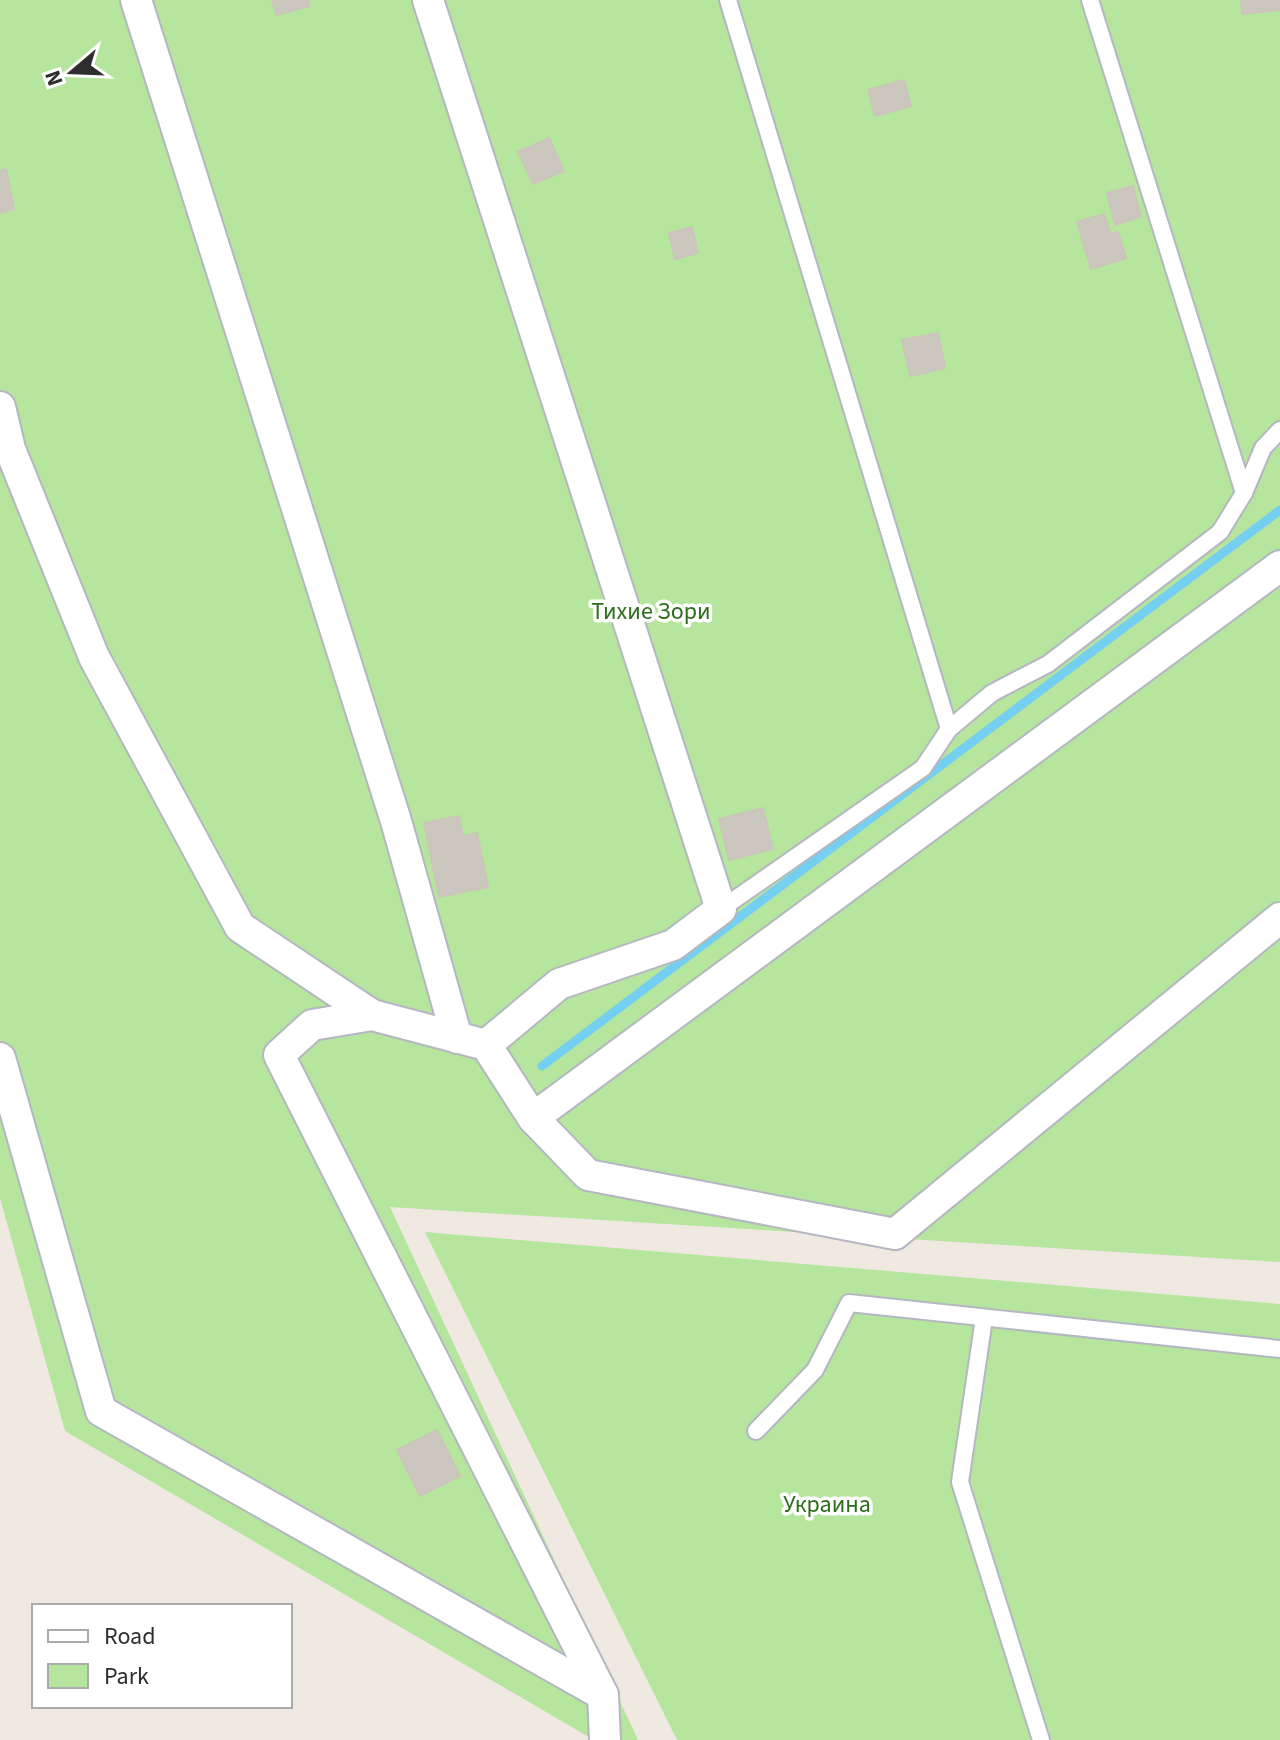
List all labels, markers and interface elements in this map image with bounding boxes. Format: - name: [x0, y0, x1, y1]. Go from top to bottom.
- north arrow: [32, 32, 112, 112]
- text: N: [37, 66, 72, 90]
- park label: Тихие Зори: [591, 594, 711, 629]
- park label: Украина: [783, 1487, 871, 1522]
- legend: [32, 1604, 292, 1708]
- text: Road: [104, 1619, 156, 1654]
- text: Park: [104, 1659, 149, 1694]

